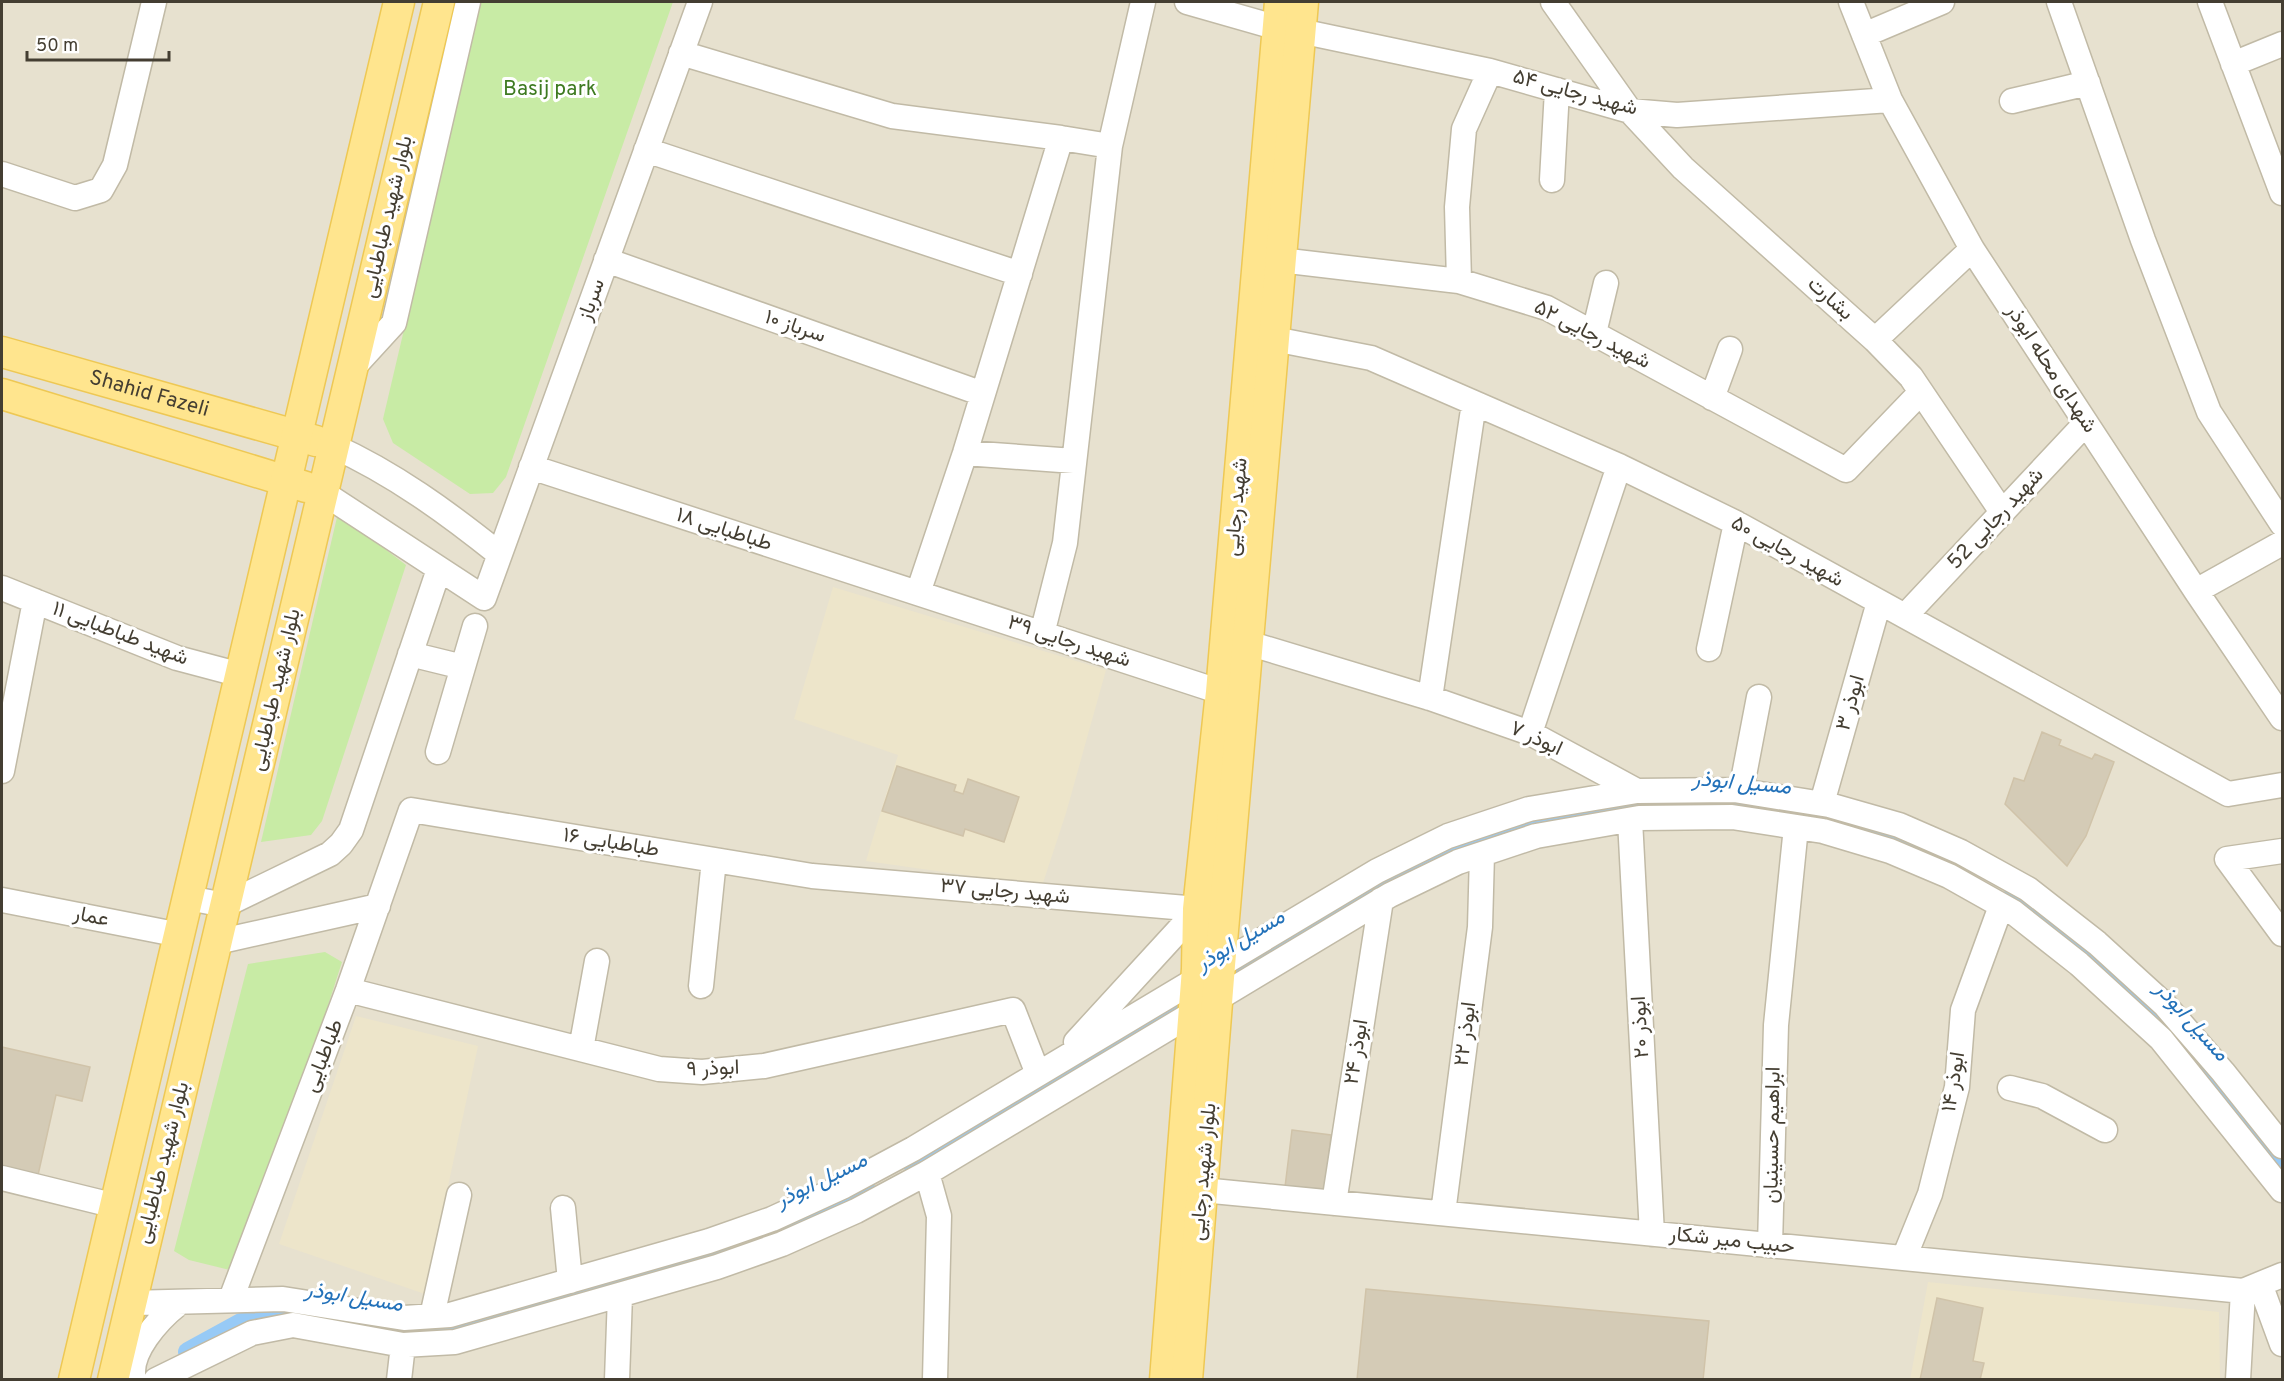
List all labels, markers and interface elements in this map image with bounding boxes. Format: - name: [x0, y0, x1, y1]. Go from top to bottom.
- scale bar: [27, 24, 170, 62]
- text: 50 m: [36, 35, 78, 58]
- street label: شهید رجایی ۵۴: [1510, 63, 1640, 123]
- park label: Basij park: [503, 76, 597, 103]
- street label: بلوار شهید طباطبایی: [356, 133, 420, 301]
- street label: بشارت: [1801, 271, 1859, 327]
- street label: سرباز: [572, 275, 612, 326]
- street label: شهید رجایی ۵۲: [1529, 294, 1655, 376]
- street label: شهدای محله ابوذر: [1999, 299, 2103, 439]
- street label: سرباز ۱۰: [761, 304, 829, 350]
- street label: Shahid Fazeli: [86, 364, 212, 424]
- street label: شهید رجایی: [1219, 457, 1255, 557]
- street label: شهید رجایی 52: [1942, 462, 2050, 576]
- street label: طباطبایی ۱۸: [673, 502, 775, 558]
- street label: شهید رجایی ۵۰: [1726, 510, 1848, 594]
- street label: شهید طباطبایی ۱۱: [48, 596, 192, 672]
- street label: بلوار شهید طباطبایی: [244, 606, 308, 774]
- street label: شهید رجایی ۳۹: [1004, 609, 1134, 675]
- street label: ابوذر ۳: [1830, 672, 1872, 734]
- street label: ابوذر ۷: [1505, 715, 1567, 763]
- water label: مسیل ابوذر: [1690, 766, 1792, 802]
- street label: طباطبایی ۱۶: [561, 822, 661, 864]
- street label: شهید رجایی ۳۷: [939, 873, 1071, 911]
- street label: عمار: [70, 900, 111, 934]
- water label: مسیل ابوذر: [1190, 904, 1290, 979]
- water label: مسیل ابوذر: [2147, 975, 2234, 1068]
- street label: ابوذر ۲۰: [1626, 995, 1656, 1059]
- street label: ابوذر ۲۲: [1449, 1000, 1483, 1068]
- street label: طباطبایی: [298, 1016, 350, 1096]
- street label: ابوذر ۲۴: [1339, 1018, 1375, 1086]
- street label: ابوذر ۱۴: [1936, 1050, 1972, 1114]
- street label: ابوذر ۹: [686, 1055, 740, 1083]
- street label: ابراهیم حسینیان: [1758, 1066, 1788, 1204]
- street label: بلوار شهید طباطبایی: [130, 1079, 196, 1247]
- street label: بلوار شهید رجایی: [1185, 1102, 1223, 1242]
- water label: مسیل ابوذر: [770, 1147, 872, 1216]
- street label: حبیب میر شکار: [1667, 1221, 1796, 1261]
- water label: مسیل ابوذر: [301, 1277, 405, 1319]

